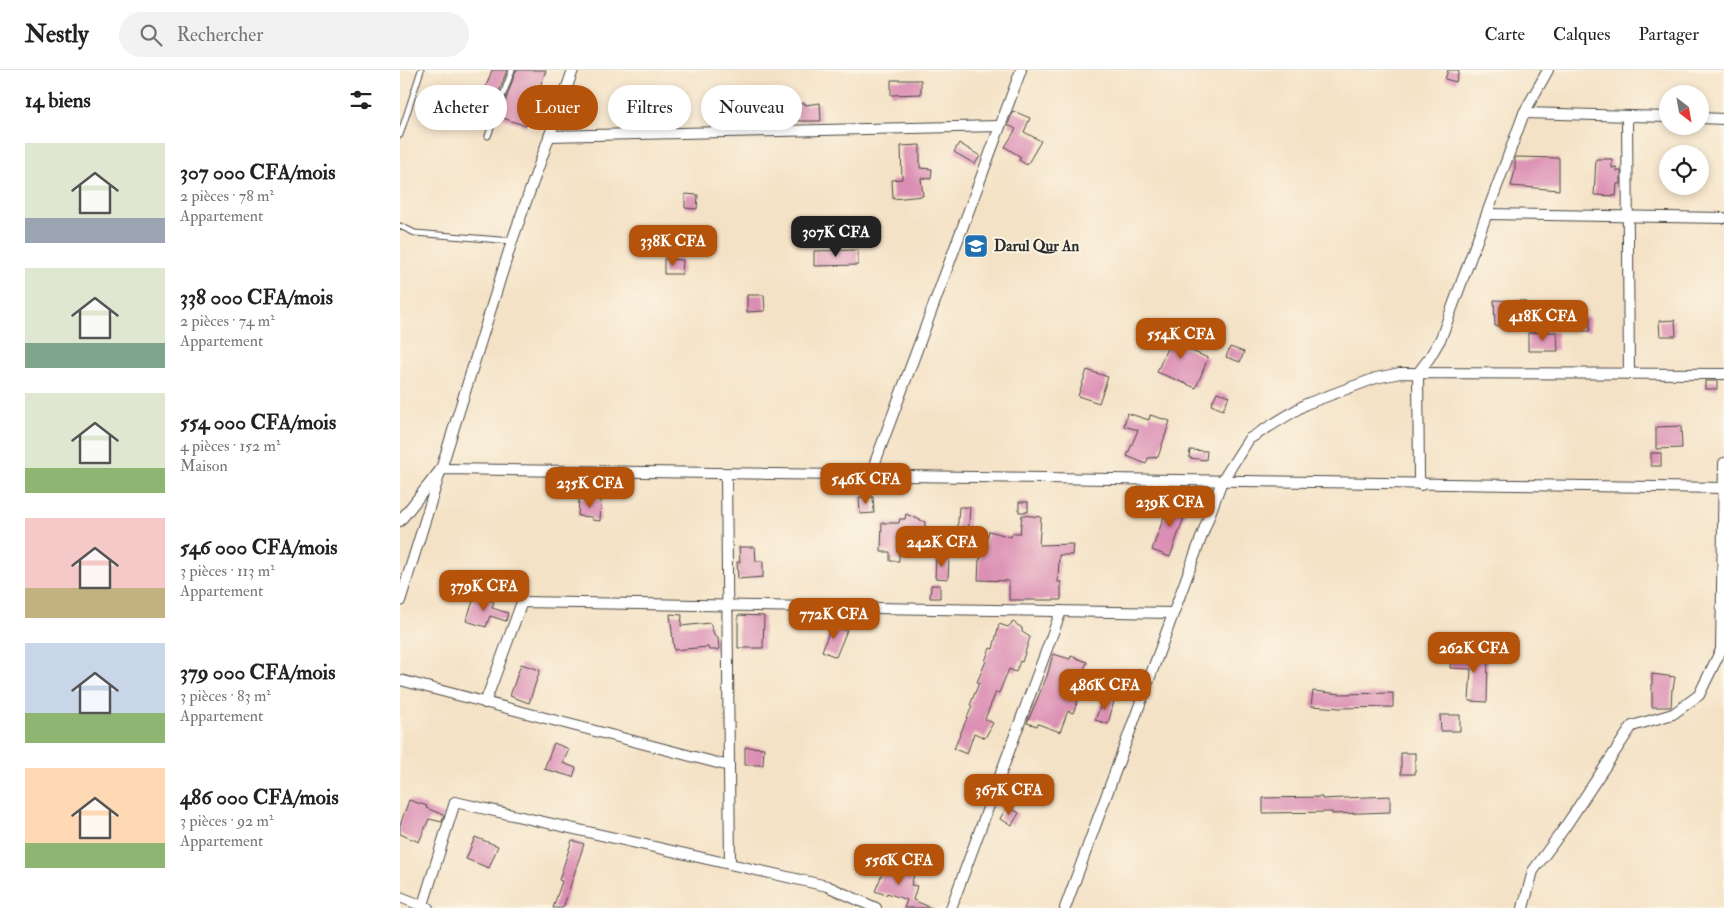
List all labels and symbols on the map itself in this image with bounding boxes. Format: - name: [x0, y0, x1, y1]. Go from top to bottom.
- north arrow: [1659, 85, 1709, 135]
- pin: 307K CFA: [784, 216, 888, 258]
- pin: 338K CFA: [621, 224, 725, 267]
- school or university icon: Darul Qur An: [963, 233, 989, 259]
- place label: Darul Qur An: [994, 237, 1079, 256]
- pin: 418K CFA: [1491, 300, 1595, 342]
- pin: 554K CFA: [1129, 318, 1233, 360]
- pin: 546K CFA: [814, 462, 918, 505]
- pin: 235K CFA: [538, 466, 642, 509]
- pin: 239K CFA: [1118, 486, 1222, 528]
- pin: 242K CFA: [890, 526, 994, 568]
- pin: 379K CFA: [432, 570, 536, 612]
- pin: 772K CFA: [782, 598, 886, 640]
- pin: 262K CFA: [1422, 632, 1526, 674]
- pin: 486K CFA: [1053, 668, 1157, 711]
- pin: 367K CFA: [957, 774, 1061, 816]
- pin: 556K CFA: [847, 844, 951, 886]

